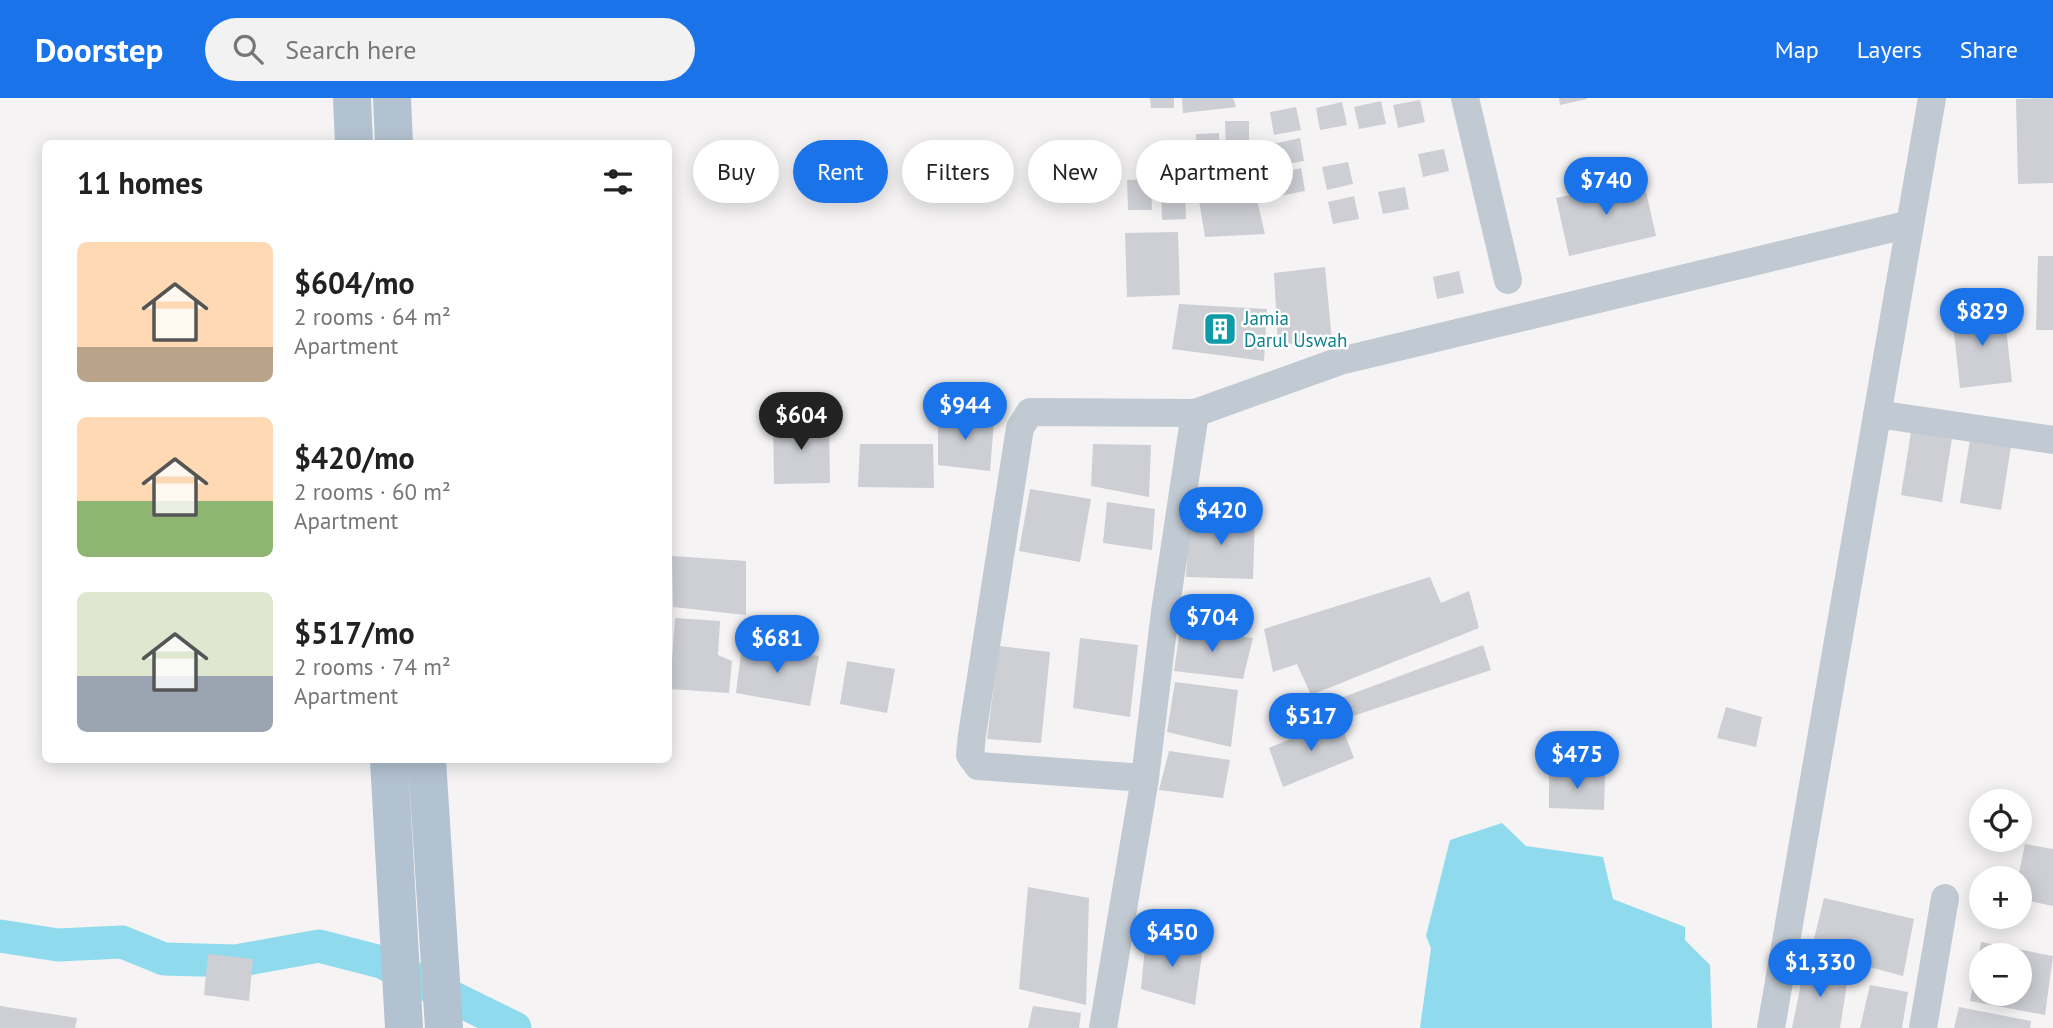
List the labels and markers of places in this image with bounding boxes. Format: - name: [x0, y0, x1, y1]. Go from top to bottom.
- pin: $740: [1565, 158, 1647, 217]
- pin: $829: [1941, 288, 2023, 348]
- place label: Jamia Darul Uswah: [1243, 306, 1347, 352]
- building icon: Jamia Darul Uswah: [1201, 310, 1239, 348]
- pin: $944: [924, 382, 1006, 442]
- pin: $604: [760, 392, 842, 452]
- pin: $420: [1180, 488, 1262, 547]
- pin: $704: [1171, 594, 1253, 654]
- pin: $681: [736, 616, 818, 675]
- pin: $517: [1270, 694, 1352, 753]
- pin: $475: [1536, 732, 1618, 791]
- pin: $450: [1131, 910, 1213, 969]
- pin: $1,330: [1763, 940, 1877, 999]

